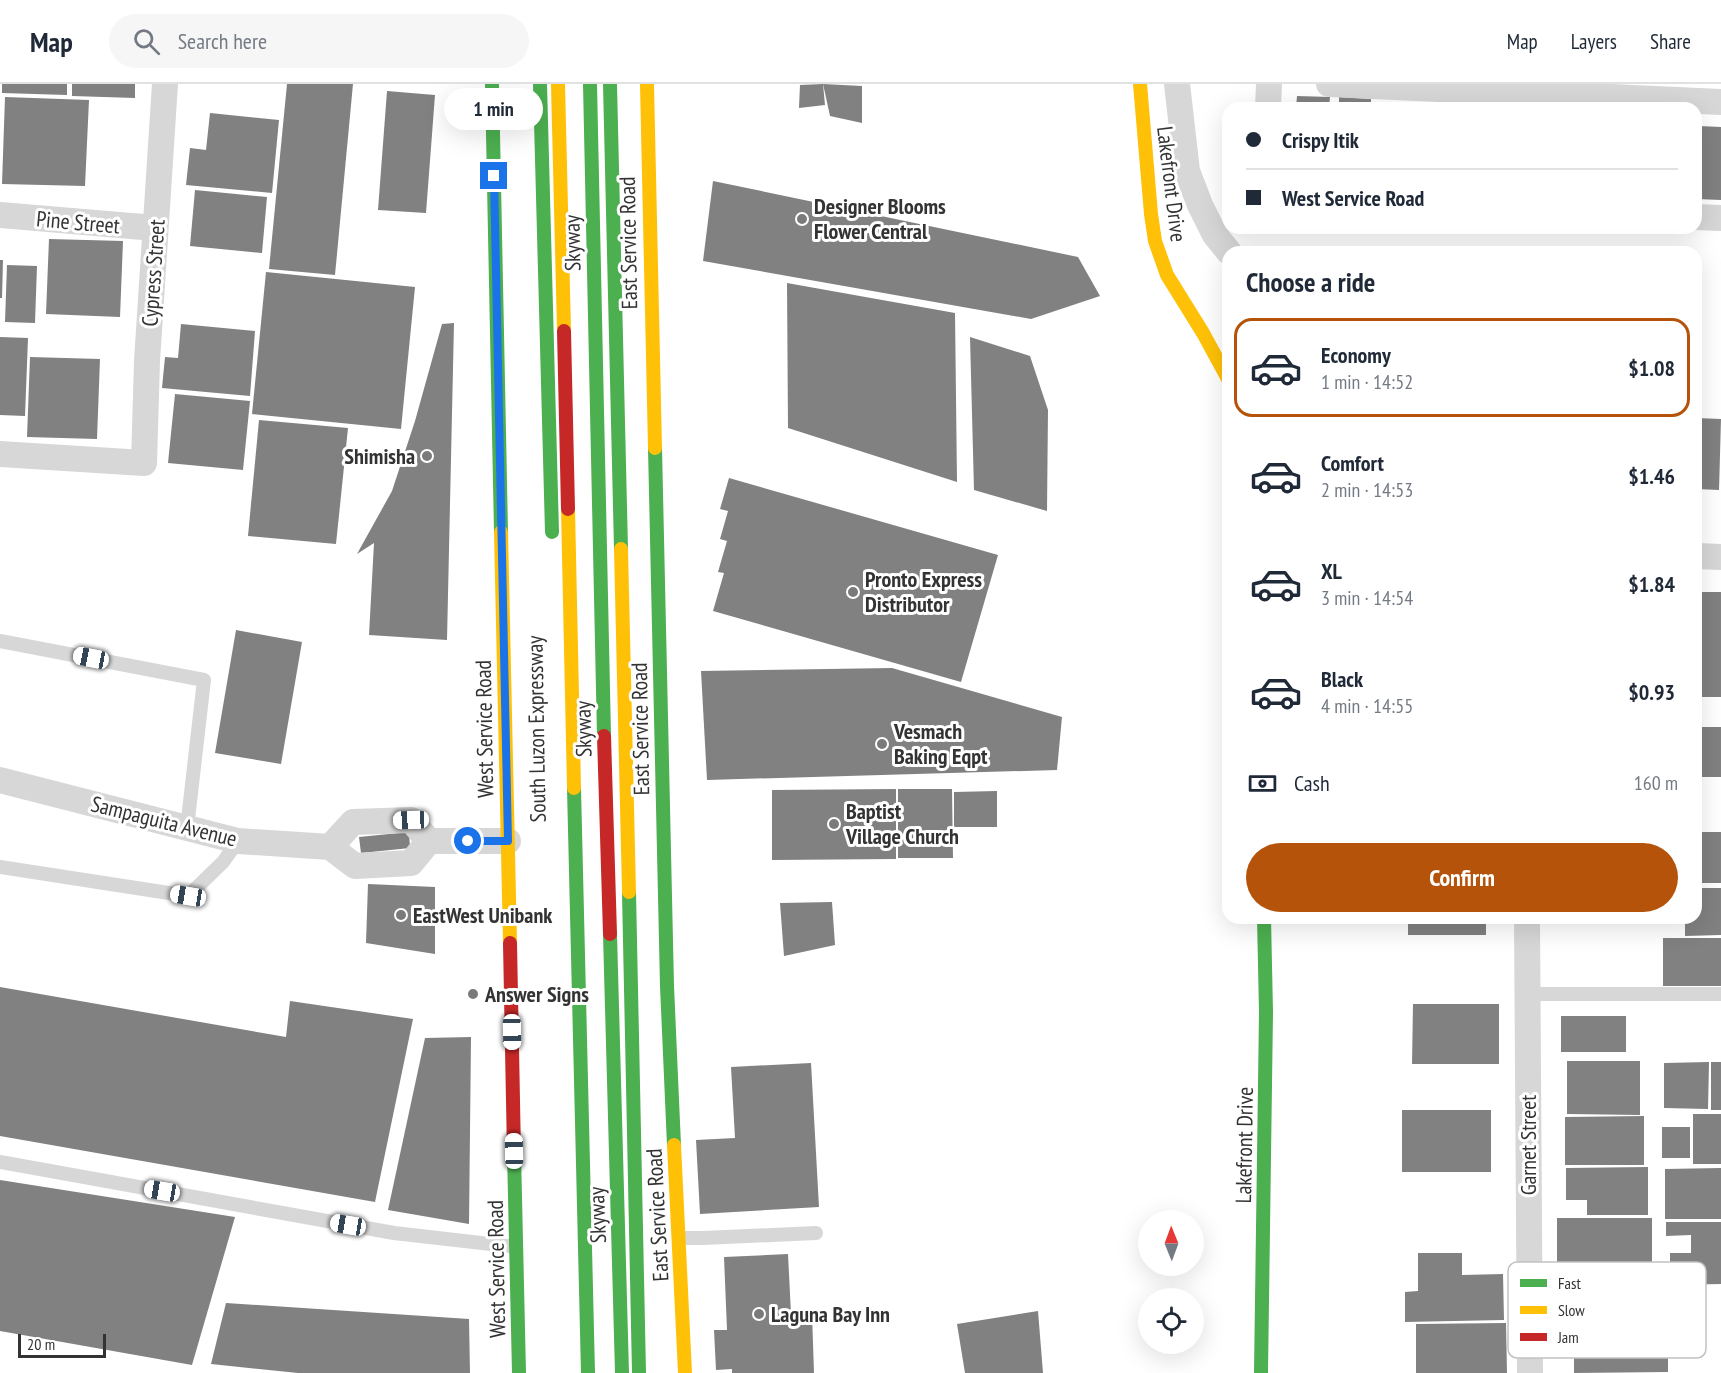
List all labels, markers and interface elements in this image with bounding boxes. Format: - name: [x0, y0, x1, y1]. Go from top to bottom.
- search box: [109, 14, 529, 68]
- text: Map: [30, 23, 73, 60]
- icon: search: [130, 25, 163, 58]
- text: Search here: [178, 27, 267, 55]
- text: Map: [1507, 28, 1538, 55]
- text: Layers: [1571, 28, 1617, 55]
- text: Share: [1650, 28, 1691, 55]
- callout: 1 min: [444, 89, 544, 131]
- text: 1 min: [473, 96, 514, 122]
- street label: Lakefront Drive: [1151, 124, 1193, 244]
- text: Crispy Itik: [1282, 126, 1359, 154]
- route end: [480, 162, 507, 189]
- street label: East Service Road: [613, 176, 643, 310]
- text: West Service Road: [1282, 184, 1424, 212]
- place label: Designer Blooms Flower Central: [814, 192, 946, 245]
- street label: Pine Street: [35, 204, 121, 240]
- marker: Designer Blooms Flower Central: [795, 212, 809, 226]
- street label: Skyway: [557, 214, 586, 271]
- street label: Cypress Street: [135, 218, 171, 328]
- text: Choose a ride: [1246, 265, 1375, 299]
- icon: car: [1249, 341, 1303, 395]
- text: Economy: [1321, 341, 1391, 369]
- text: $1.08: [1628, 354, 1675, 382]
- text: 1 min · 14:52: [1321, 369, 1413, 395]
- place label: Shimisha: [344, 442, 415, 470]
- marker: Shimisha: [420, 449, 434, 463]
- icon: car: [1249, 449, 1303, 503]
- text: Comfort: [1321, 449, 1384, 477]
- text: $1.46: [1628, 462, 1675, 490]
- text: 2 min · 14:53: [1321, 477, 1413, 503]
- icon: car: [1249, 557, 1303, 611]
- text: XL: [1321, 557, 1342, 585]
- place label: Pronto Express Distributor: [865, 565, 982, 618]
- text: $1.84: [1628, 570, 1675, 598]
- marker: Pronto Express Distributor: [846, 585, 860, 599]
- text: 3 min · 14:54: [1321, 585, 1413, 611]
- street label: South Luzon Expressway: [520, 635, 552, 823]
- car: [72, 646, 110, 670]
- street label: West Service Road: [469, 660, 499, 798]
- street label: East Service Road: [625, 662, 655, 796]
- icon: car: [1249, 665, 1303, 719]
- text: Black: [1321, 665, 1363, 693]
- text: $0.93: [1628, 678, 1675, 706]
- text: 4 min · 14:55: [1321, 693, 1413, 719]
- street label: Skyway: [568, 700, 597, 757]
- place label: Vesmach Baking Eqpt: [893, 717, 988, 770]
- marker: Vesmach Baking Eqpt: [875, 737, 889, 751]
- icon: cash: [1246, 767, 1279, 800]
- text: Cash: [1294, 769, 1330, 797]
- text: 160 m: [1634, 770, 1678, 796]
- street label: Sampaguita Avenue: [88, 789, 240, 853]
- place label: Baptist Village Church: [845, 797, 959, 850]
- car: [393, 810, 429, 830]
- marker: Baptist Village Church: [827, 817, 841, 831]
- route start: [454, 827, 481, 854]
- button: Confirm: [1246, 843, 1678, 912]
- car: [169, 884, 207, 908]
- place label: EastWest Unibank: [413, 901, 553, 929]
- marker: EastWest Unibank: [394, 908, 408, 922]
- place label: Answer Signs: [484, 980, 589, 1008]
- marker: Answer Signs: [466, 987, 480, 1001]
- car: [503, 1014, 521, 1050]
- street label: Lakefront Drive: [1229, 1086, 1259, 1204]
- street label: Garnet Street: [1514, 1095, 1542, 1195]
- car: [505, 1133, 523, 1169]
- street label: East Service Road: [640, 1148, 674, 1282]
- car: [143, 1179, 181, 1203]
- street label: Skyway: [582, 1186, 612, 1244]
- street label: West Service Road: [481, 1200, 511, 1338]
- north arrow: [1138, 1210, 1204, 1276]
- map controls: [1138, 1210, 1204, 1354]
- car: [329, 1213, 367, 1237]
- legend: [1508, 1262, 1706, 1358]
- text: Fast: [1558, 1273, 1581, 1293]
- button: locate: [1138, 1288, 1204, 1354]
- place label: Laguna Bay Inn: [771, 1300, 890, 1328]
- text: Slow: [1558, 1300, 1585, 1320]
- marker: Laguna Bay Inn: [752, 1307, 766, 1321]
- text: Jam: [1557, 1327, 1579, 1347]
- scale bar: [18, 1331, 106, 1358]
- text: 20 m: [27, 1334, 55, 1354]

